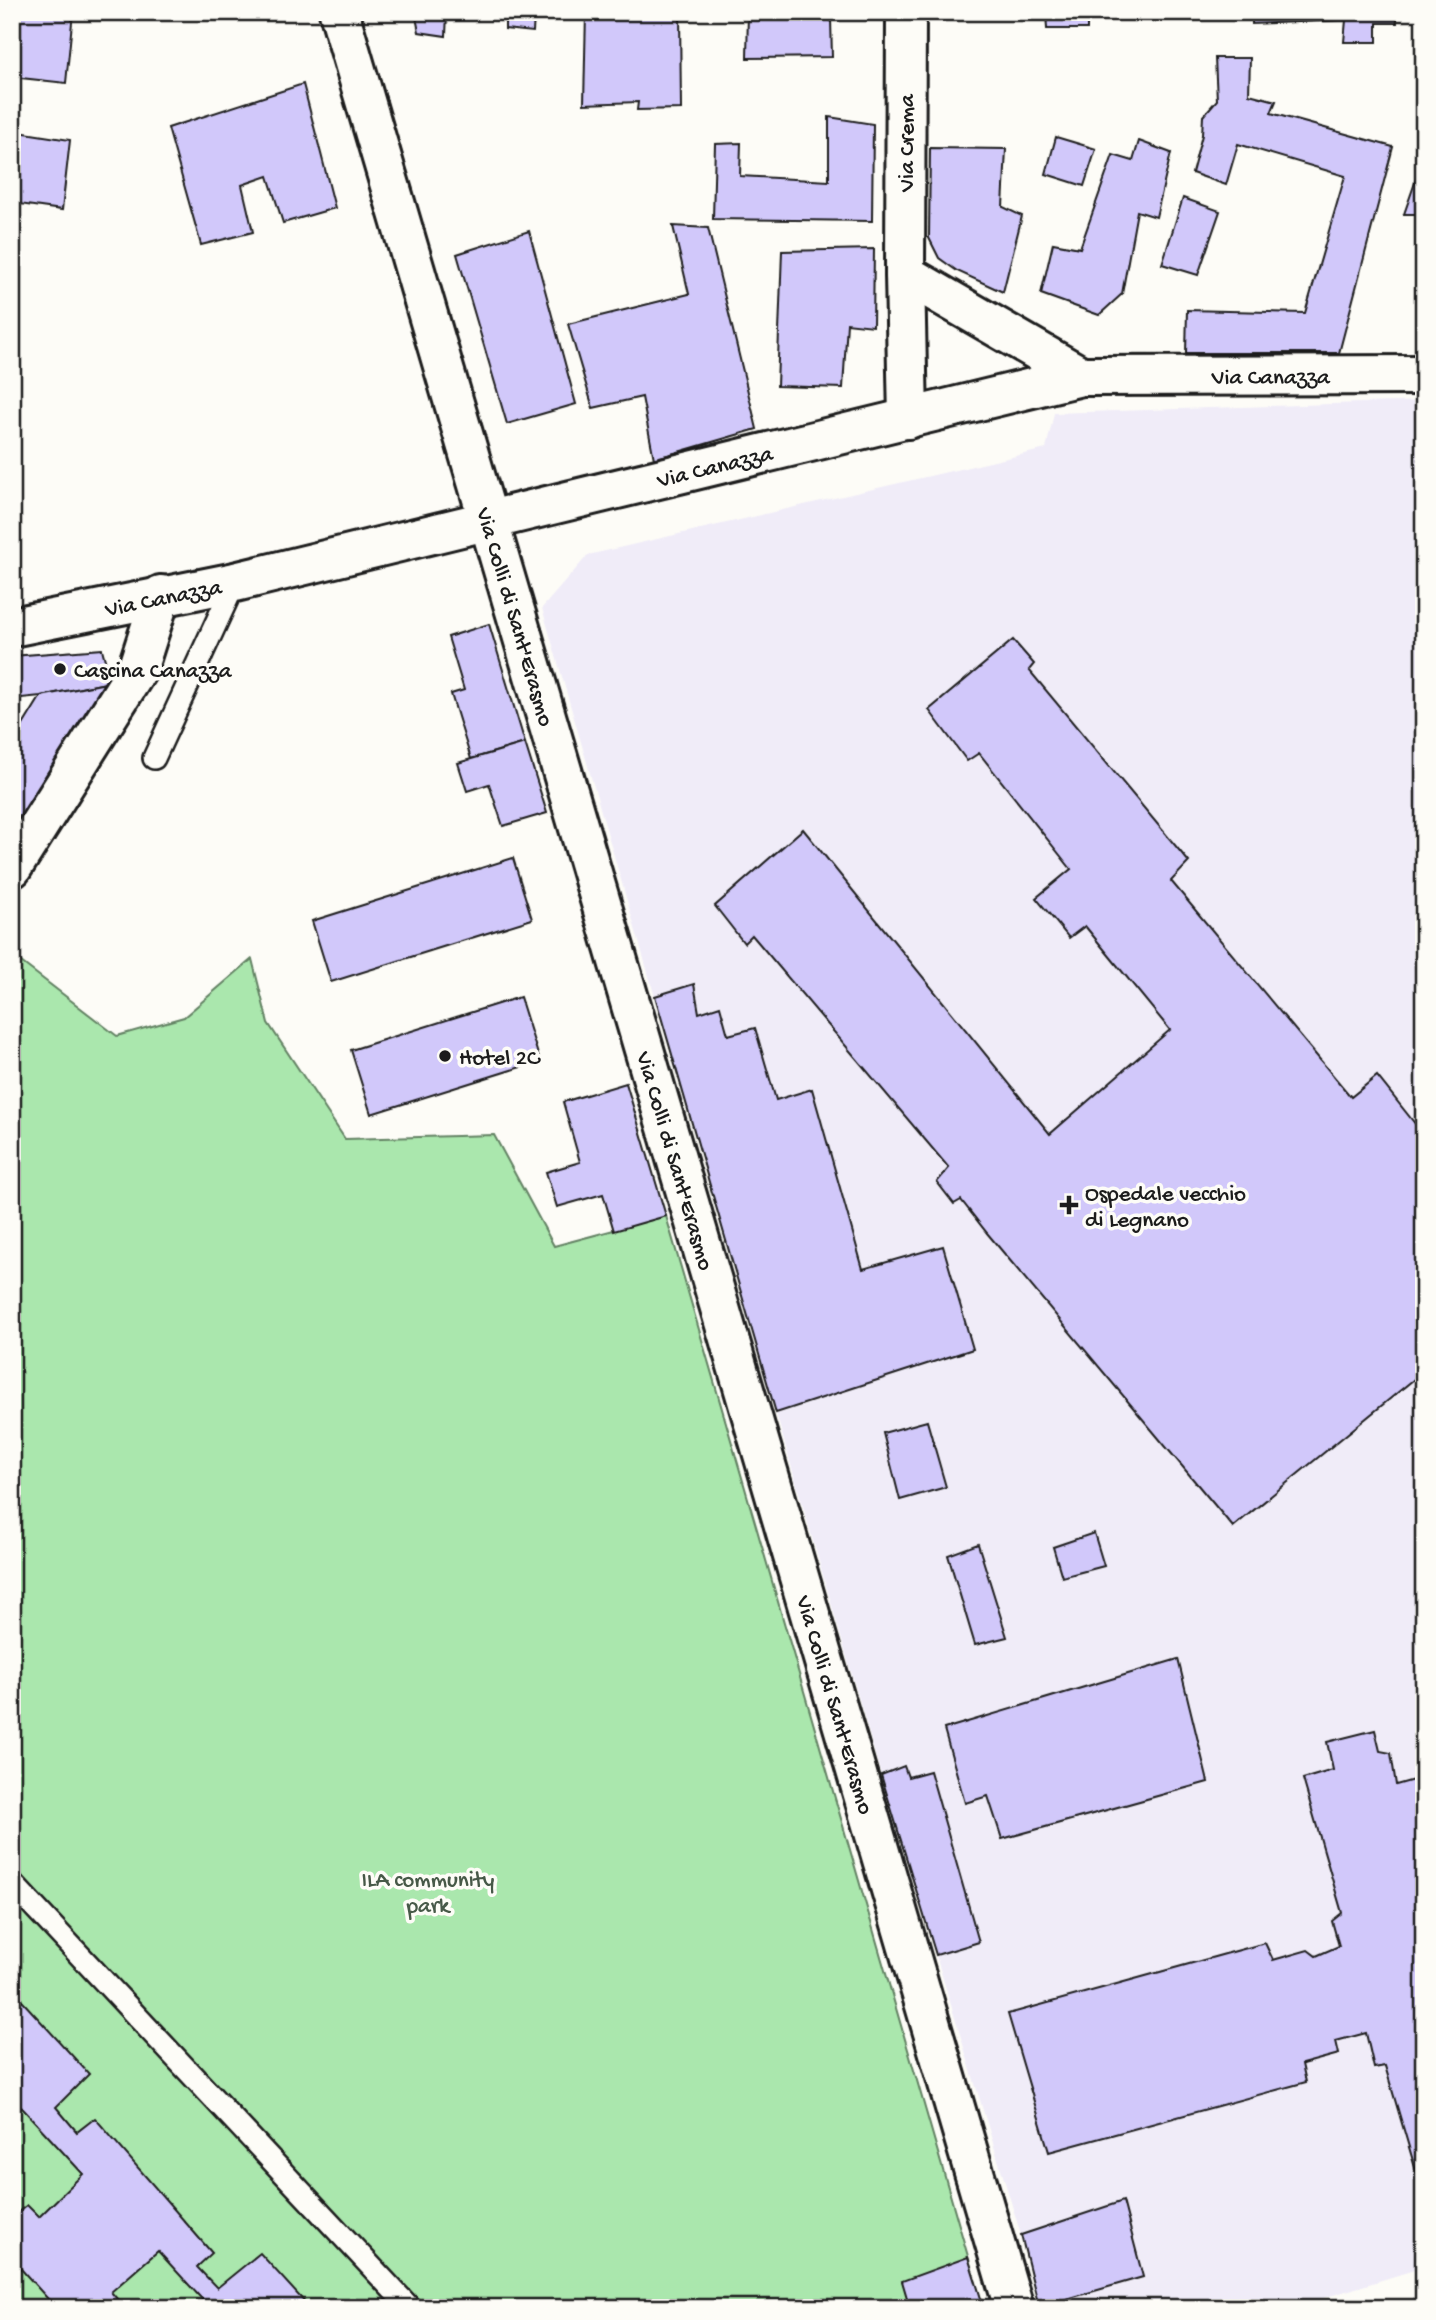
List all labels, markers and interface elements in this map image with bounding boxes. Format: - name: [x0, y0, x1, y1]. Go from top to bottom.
- street label: Via Crema: [895, 93, 922, 193]
- street label: Via Canazza: [1211, 365, 1331, 393]
- street label: Via Canazza: [654, 441, 777, 496]
- street label: Via Colli di Sant'Erasmo: [468, 504, 558, 730]
- street label: Via Canazza: [102, 575, 225, 625]
- place label: Cascina Canazza: [74, 659, 233, 686]
- marker: Cascina Canazza: [52, 661, 68, 677]
- place label: Hotel 2C: [459, 1046, 541, 1073]
- marker: Hotel 2C: [437, 1048, 453, 1064]
- street label: Via Colli di Sant'Erasmo: [628, 1048, 718, 1274]
- place label: Ospedale vecchio di Legnano: [1085, 1182, 1246, 1235]
- marker: Ospedale vecchio di Legnano: [1059, 1195, 1079, 1215]
- street label: Via Colli di Sant'Erasmo: [788, 1592, 878, 1818]
- park label: ILA community park: [362, 1868, 494, 1921]

